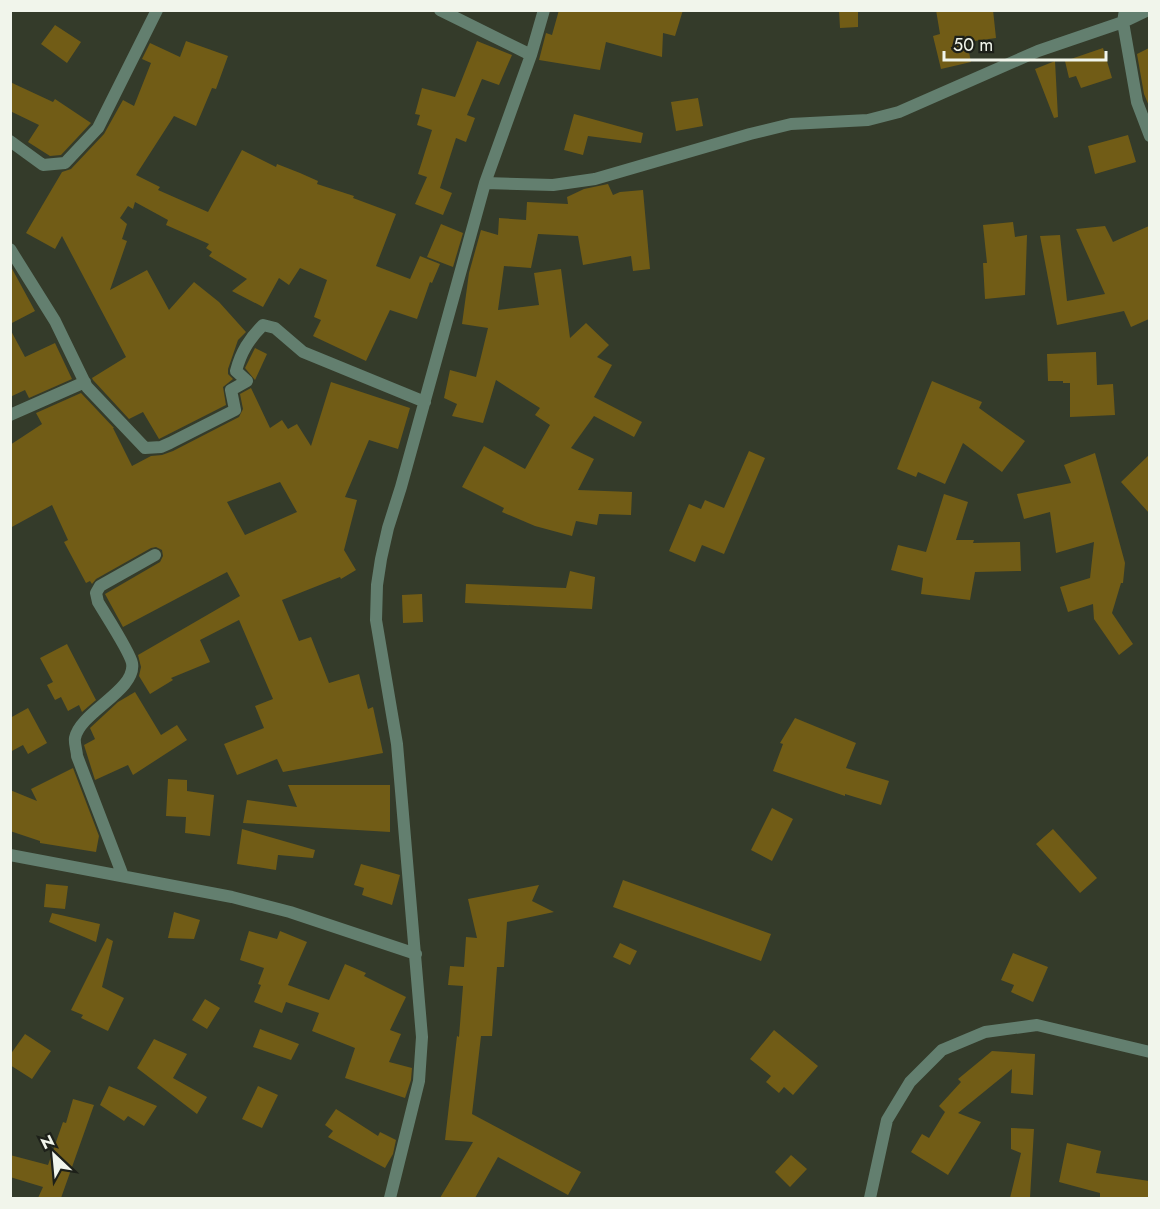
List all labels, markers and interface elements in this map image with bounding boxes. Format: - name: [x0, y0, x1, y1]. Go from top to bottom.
- scale bar: [944, 24, 1106, 62]
- text: 50 m: [953, 32, 993, 58]
- north arrow: [24, 1125, 84, 1185]
- text: N: [37, 1129, 58, 1155]

